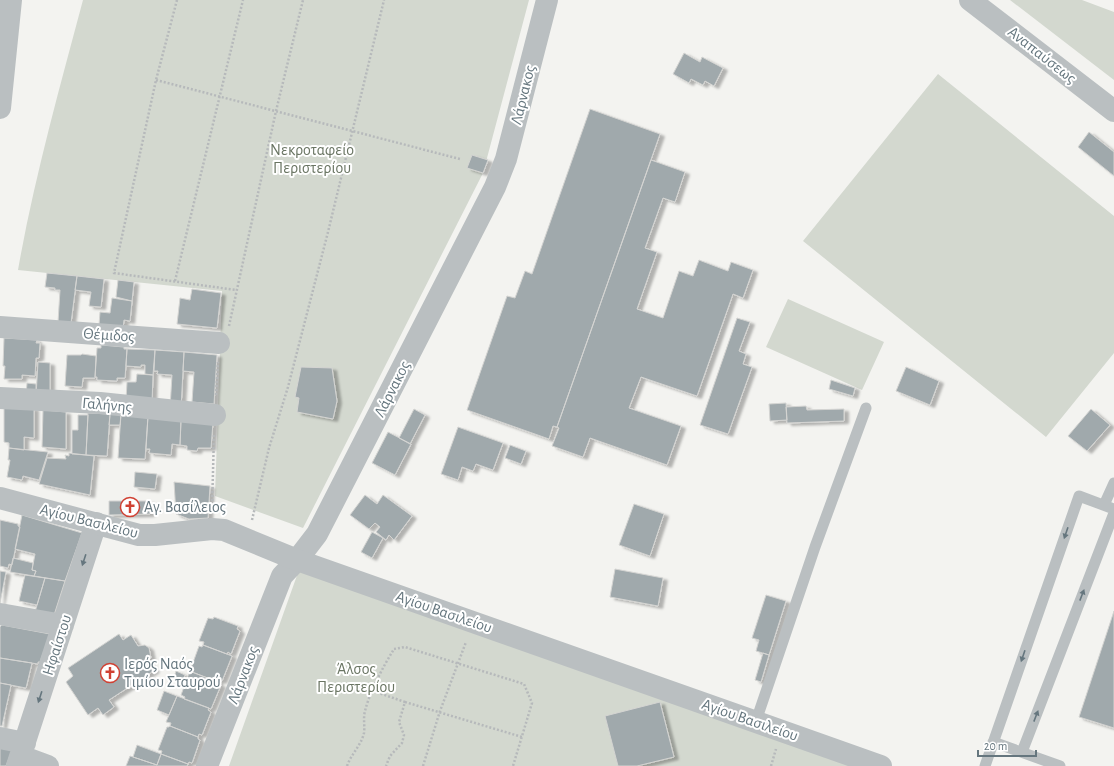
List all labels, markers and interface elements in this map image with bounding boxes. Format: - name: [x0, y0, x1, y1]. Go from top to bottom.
- street label: Αναπαύσεως: [1004, 24, 1079, 87]
- street label: Λάρνακος: [508, 64, 539, 127]
- park label: Νεκροταφείο Περιστερίου: [270, 142, 354, 176]
- street label: Θέμιδος: [83, 325, 135, 346]
- street label: Λάρνακος: [371, 358, 414, 420]
- street label: Γαλήνης: [81, 395, 132, 416]
- church icon: Αγ. Βασίλειος: [119, 496, 141, 518]
- place label: Αγ. Βασίλειος: [144, 499, 226, 516]
- street label: Αγίου Βασιλείου: [38, 501, 140, 541]
- one-way arrow: [1063, 527, 1069, 539]
- one-way arrow: [81, 555, 87, 567]
- street label: Αγίου Βασιλείου: [394, 588, 494, 636]
- one-way arrow: [1080, 588, 1086, 600]
- street label: Ηφαίστου: [40, 613, 74, 677]
- street label: Λάρνακος: [225, 644, 262, 706]
- one-way arrow: [1020, 650, 1026, 662]
- place label: Ιερός Ναός Τιμίου Σταυρού: [124, 656, 221, 690]
- park label: Άλσος Περιστερίου: [317, 661, 395, 695]
- church icon: Ιερός Ναός Τιμίου Σταυρού: [99, 662, 121, 684]
- one-way arrow: [37, 692, 43, 704]
- street label: Αγίου Βασιλείου: [700, 696, 800, 744]
- one-way arrow: [1033, 709, 1039, 721]
- scale bar: [978, 732, 1036, 758]
- text: 20 m: [984, 740, 1007, 752]

